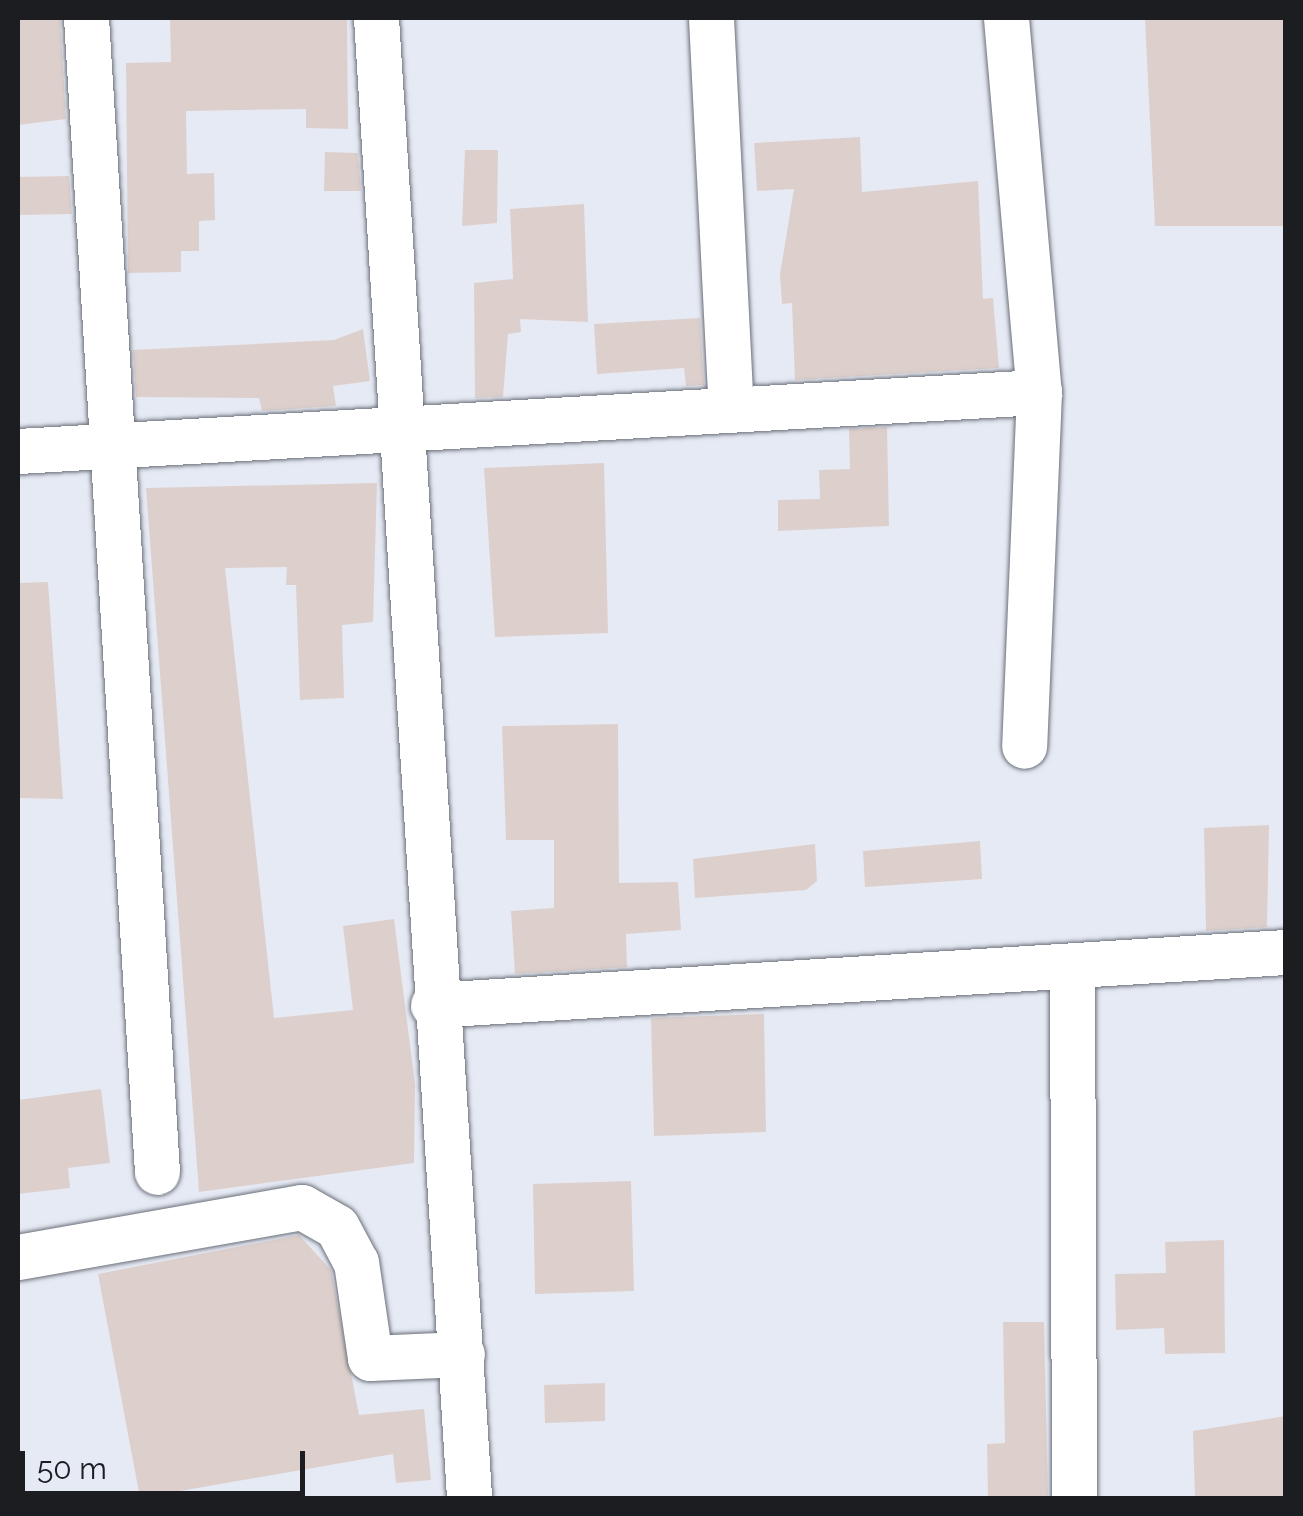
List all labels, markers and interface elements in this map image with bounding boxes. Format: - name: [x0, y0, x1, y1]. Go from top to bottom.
- scale bar: [25, 1431, 310, 1493]
- text: 50 m: [37, 1451, 107, 1486]

